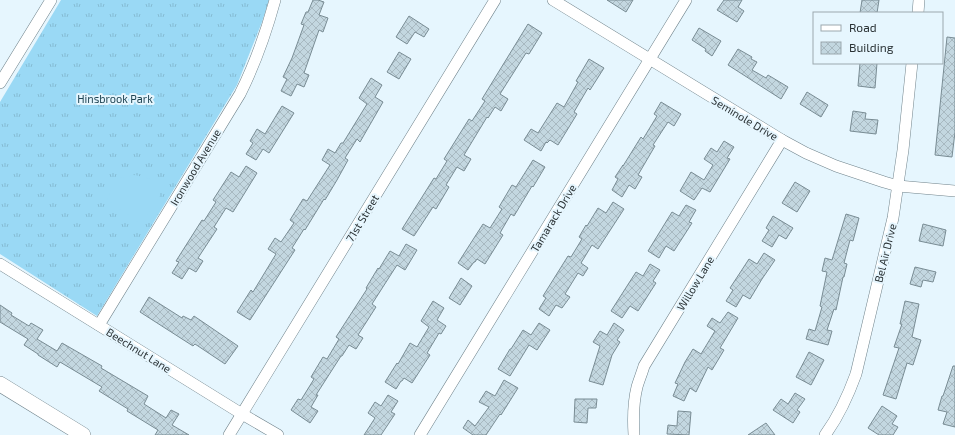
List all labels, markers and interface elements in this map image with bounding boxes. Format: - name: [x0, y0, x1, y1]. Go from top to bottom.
- legend: [813, 12, 943, 64]
- text: Road: [849, 20, 877, 34]
- text: Building: [849, 40, 894, 54]
- park label: Hinsbrook Park: [77, 92, 153, 105]
- street label: Seminole Drive: [710, 93, 780, 143]
- street label: Ironwood Avenue: [167, 126, 223, 207]
- street label: Tamarack Drive: [528, 182, 578, 254]
- street label: 71st Street: [343, 192, 381, 244]
- street label: Bel Air Drive: [871, 222, 899, 284]
- street label: Willow Lane: [674, 253, 716, 313]
- street label: Beechnut Lane: [104, 325, 174, 375]

